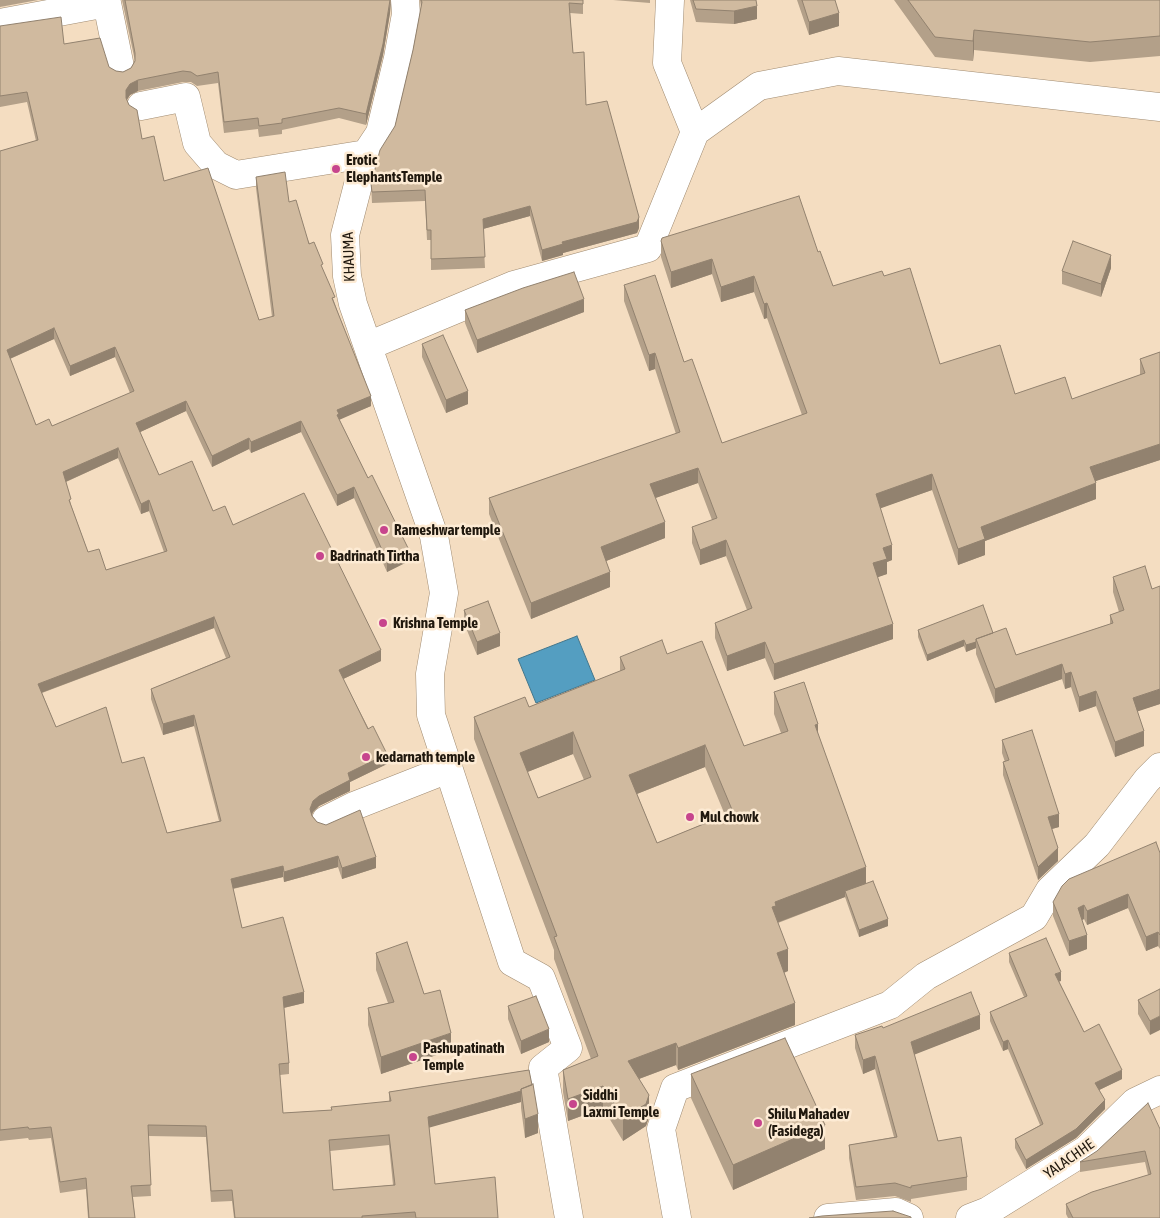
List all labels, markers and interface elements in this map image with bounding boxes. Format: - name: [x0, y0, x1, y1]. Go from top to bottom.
- place label: Erotic ElephantsTemple: [346, 151, 442, 186]
- marker: Erotic ElephantsTemple: [330, 163, 342, 175]
- street label: KHAUMA: [339, 232, 359, 282]
- place label: Rameshwar temple: [394, 521, 500, 539]
- marker: Rameshwar temple: [378, 524, 390, 536]
- place label: Badrinath Tirtha: [330, 547, 420, 565]
- marker: Badrinath Tirtha: [314, 550, 326, 562]
- place label: Krishna Temple: [393, 614, 478, 632]
- marker: Krishna Temple: [377, 617, 389, 629]
- place label: kedarnath temple: [376, 748, 475, 766]
- marker: kedarnath temple: [360, 751, 372, 763]
- place label: Mul chowk: [700, 808, 759, 826]
- marker: Mul chowk: [684, 811, 696, 823]
- place label: Pashupatinath Temple: [423, 1039, 505, 1074]
- marker: Pashupatinath Temple: [407, 1051, 419, 1063]
- place label: Siddhi Laxmi Temple: [583, 1086, 659, 1121]
- marker: Siddhi Laxmi Temple: [567, 1098, 579, 1110]
- place label: Shilu Mahadev (Fasidega): [768, 1105, 850, 1140]
- marker: Shilu Mahadev (Fasidega): [752, 1117, 764, 1129]
- street label: YALACHHE: [1040, 1135, 1098, 1183]

